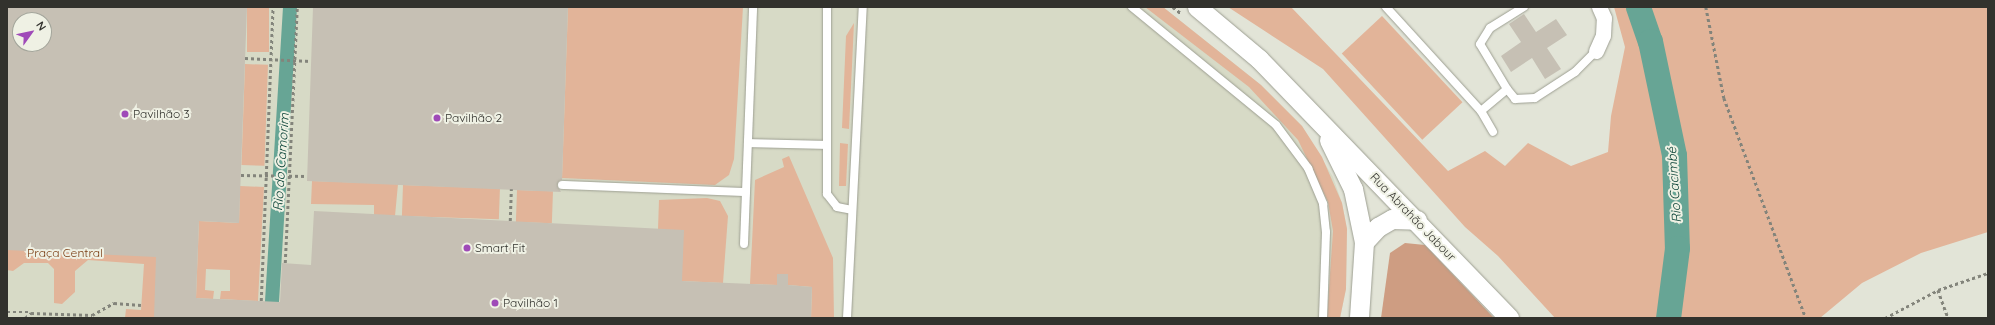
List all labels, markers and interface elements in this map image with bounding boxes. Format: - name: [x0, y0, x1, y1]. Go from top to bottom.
- north arrow: [12, 12, 52, 52]
- text: N: [33, 19, 49, 33]
- place label: Pavilhão 3: [133, 107, 190, 121]
- marker: Pavilhão 3: [120, 109, 130, 119]
- place label: Pavilhão 2: [445, 111, 502, 125]
- water label: Rio do Camorim: [270, 113, 292, 211]
- marker: Pavilhão 2: [432, 113, 442, 123]
- water label: Rio Cacimbé: [1664, 147, 1684, 223]
- street label: Rua Abrahão Jabour: [1367, 170, 1459, 264]
- place label: Smart Fit: [475, 241, 525, 255]
- marker: Smart Fit: [462, 243, 472, 253]
- park label: Praça Central: [27, 246, 103, 260]
- place label: Pavilhão 1: [503, 296, 558, 310]
- marker: Pavilhão 1: [490, 298, 500, 308]

